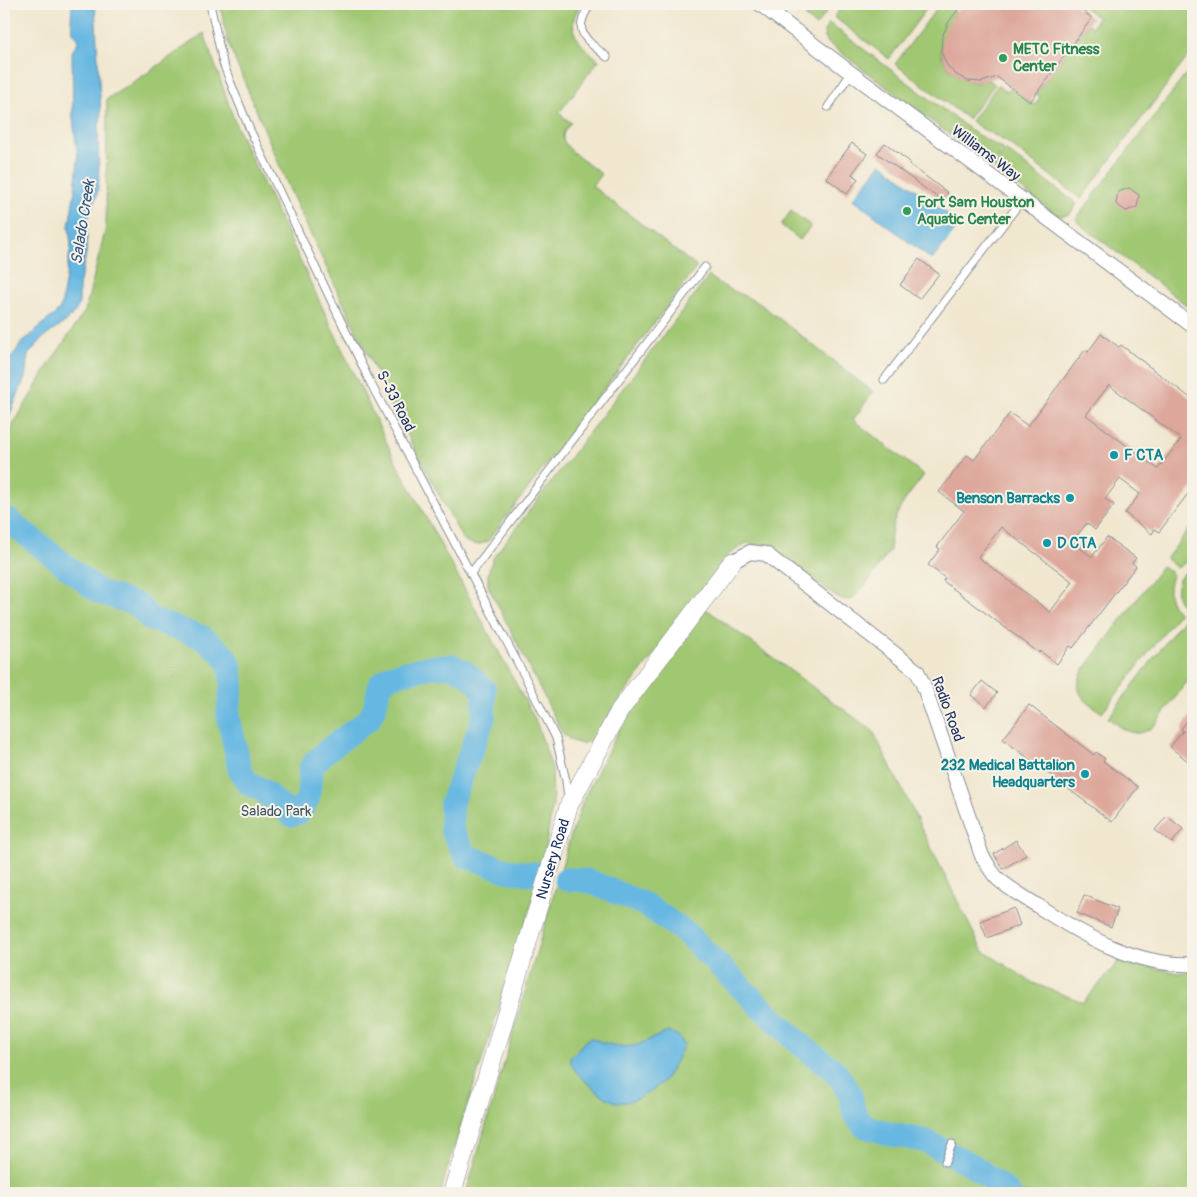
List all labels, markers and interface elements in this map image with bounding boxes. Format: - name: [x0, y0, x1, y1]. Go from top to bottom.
- place label: METC Fitness Center: [1013, 40, 1100, 76]
- marker: METC Fitness Center: [997, 52, 1009, 64]
- street label: Williams Way: [947, 121, 1024, 186]
- water label: Salado Creek: [66, 177, 100, 266]
- place label: Fort Sam Houston Aquatic Center: [917, 193, 1035, 229]
- marker: Fort Sam Houston Aquatic Center: [901, 205, 913, 217]
- street label: S-33 Road: [372, 367, 419, 435]
- place label: F CTA: [1124, 446, 1163, 465]
- marker: F CTA: [1108, 449, 1120, 461]
- place label: Benson Barracks: [956, 489, 1060, 508]
- marker: Benson Barracks: [1064, 492, 1076, 504]
- place label: D CTA: [1057, 534, 1097, 553]
- marker: D CTA: [1041, 537, 1053, 549]
- street label: Radio Road: [927, 674, 968, 744]
- place label: 232 Medical Battalion Headquarters: [941, 756, 1076, 792]
- marker: 232 Medical Battalion Headquarters: [1079, 768, 1091, 780]
- park label: Salado Park: [241, 802, 312, 821]
- street label: Nursery Road: [532, 816, 574, 902]

